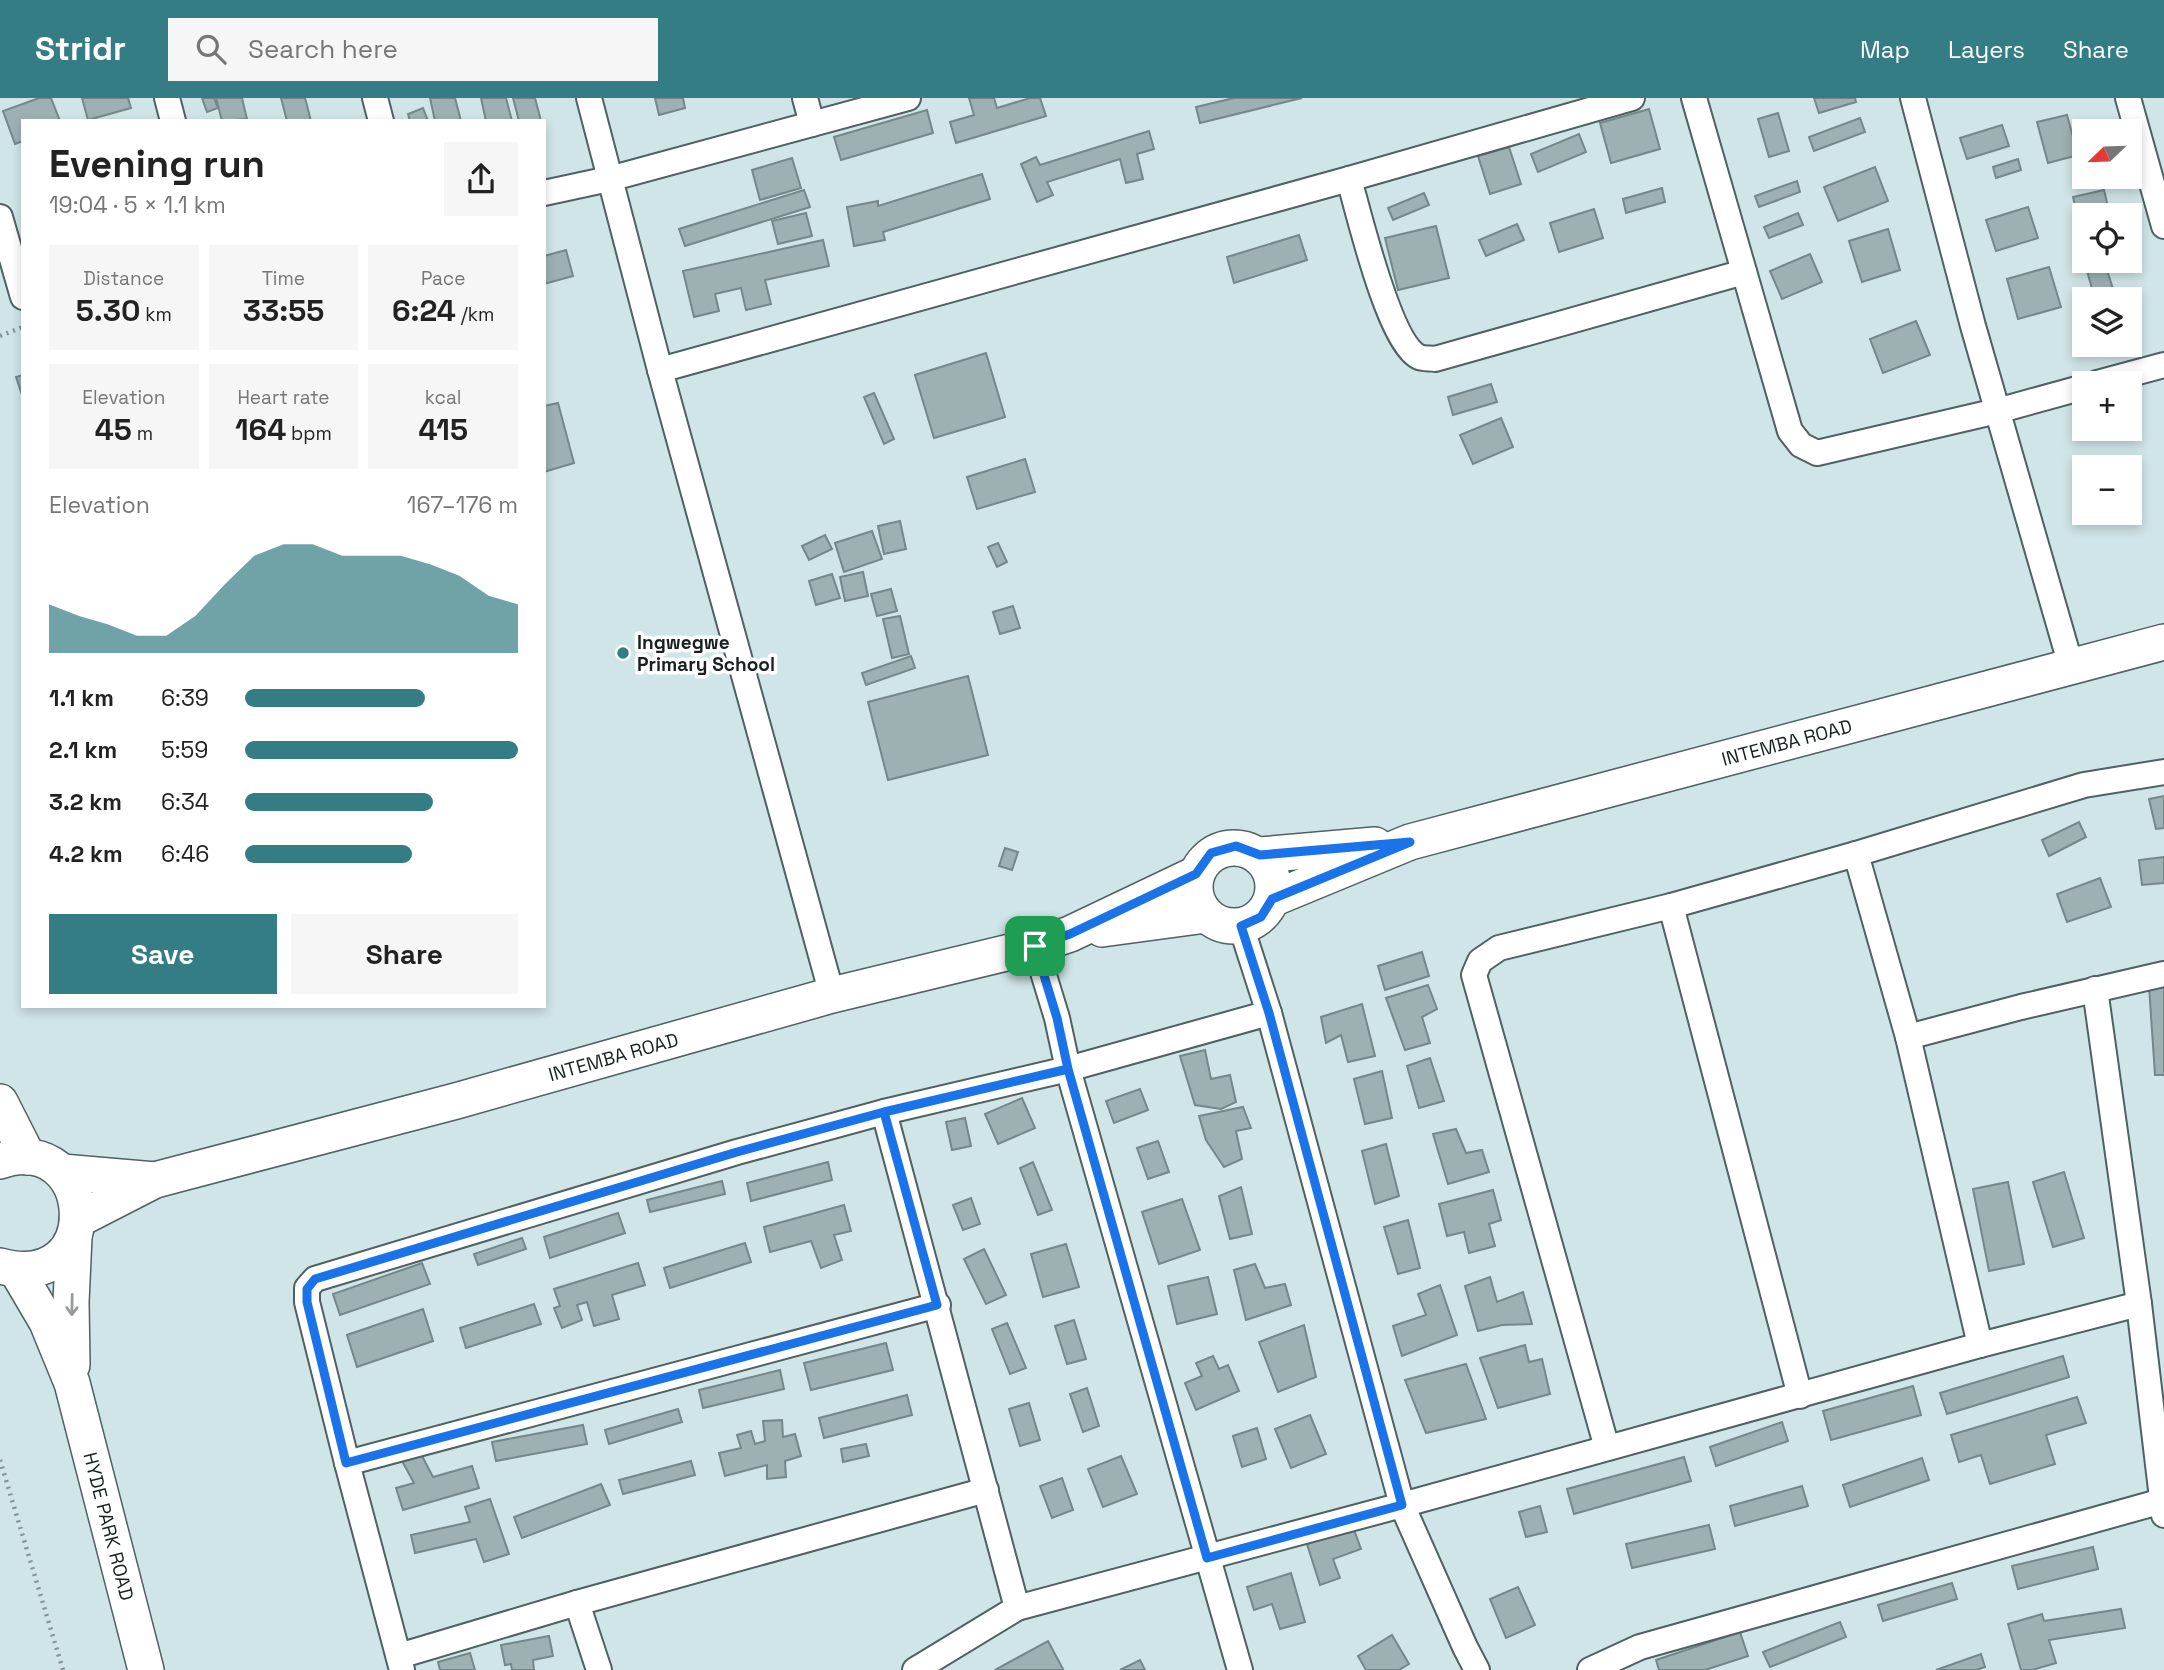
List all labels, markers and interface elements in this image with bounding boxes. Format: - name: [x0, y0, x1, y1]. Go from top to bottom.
- search box: [168, 18, 658, 81]
- text: Stridr: [35, 28, 126, 70]
- icon: search: [192, 30, 230, 68]
- text: Search here: [248, 32, 398, 66]
- text: Map: [1860, 34, 1910, 65]
- text: Layers: [1948, 34, 2025, 65]
- text: Share: [2063, 34, 2129, 65]
- north arrow: [2072, 119, 2142, 189]
- map controls: [2072, 119, 2142, 525]
- text: Evening run: [49, 140, 265, 188]
- button: share: [444, 142, 518, 216]
- text: 19:04 · 5 × 1.1 km: [49, 190, 226, 220]
- button: locate: [2072, 203, 2142, 273]
- text: Distance: [83, 266, 164, 291]
- text: Time: [262, 266, 305, 291]
- text: Pace: [421, 266, 465, 291]
- button: layers: [2072, 287, 2142, 357]
- text: 5.30: [76, 291, 140, 330]
- text: 33:55: [243, 291, 324, 330]
- text: 6:24: [392, 291, 456, 330]
- text: km: [140, 302, 172, 327]
- text: /km: [456, 302, 494, 327]
- button: +: [2072, 371, 2142, 441]
- text: Elevation: [82, 385, 165, 410]
- text: Heart rate: [237, 385, 330, 410]
- text: kcal: [425, 385, 462, 410]
- text: 45: [95, 410, 132, 449]
- text: 164: [235, 410, 286, 449]
- text: 415: [418, 410, 468, 449]
- text: m: [132, 421, 153, 446]
- text: bpm: [286, 421, 332, 446]
- button: −: [2072, 455, 2142, 525]
- text: Elevation: [49, 490, 150, 520]
- text: 167–176 m: [407, 490, 518, 520]
- place label: Ingwegwe Primary School: [637, 630, 775, 677]
- marker: Ingwegwe Primary School: [615, 645, 631, 661]
- text: 1.1 km: [49, 683, 114, 713]
- text: 6:39: [161, 683, 209, 713]
- street label: INTEMBA ROAD: [1719, 713, 1855, 771]
- text: 2.1 km: [49, 735, 117, 765]
- text: 5:59: [161, 735, 208, 765]
- text: 3.2 km: [49, 787, 122, 817]
- text: 6:34: [161, 787, 209, 817]
- text: 4.2 km: [49, 839, 123, 869]
- text: 6:46: [161, 839, 209, 869]
- button: Save: [49, 914, 277, 994]
- button: Share: [291, 914, 518, 994]
- pin: [1005, 916, 1065, 976]
- icon: arrive: [1016, 927, 1054, 965]
- street label: INTEMBA ROAD: [545, 1026, 681, 1087]
- one-way arrow: [65, 1293, 79, 1316]
- street label: HYDE PARK ROAD: [78, 1449, 140, 1603]

